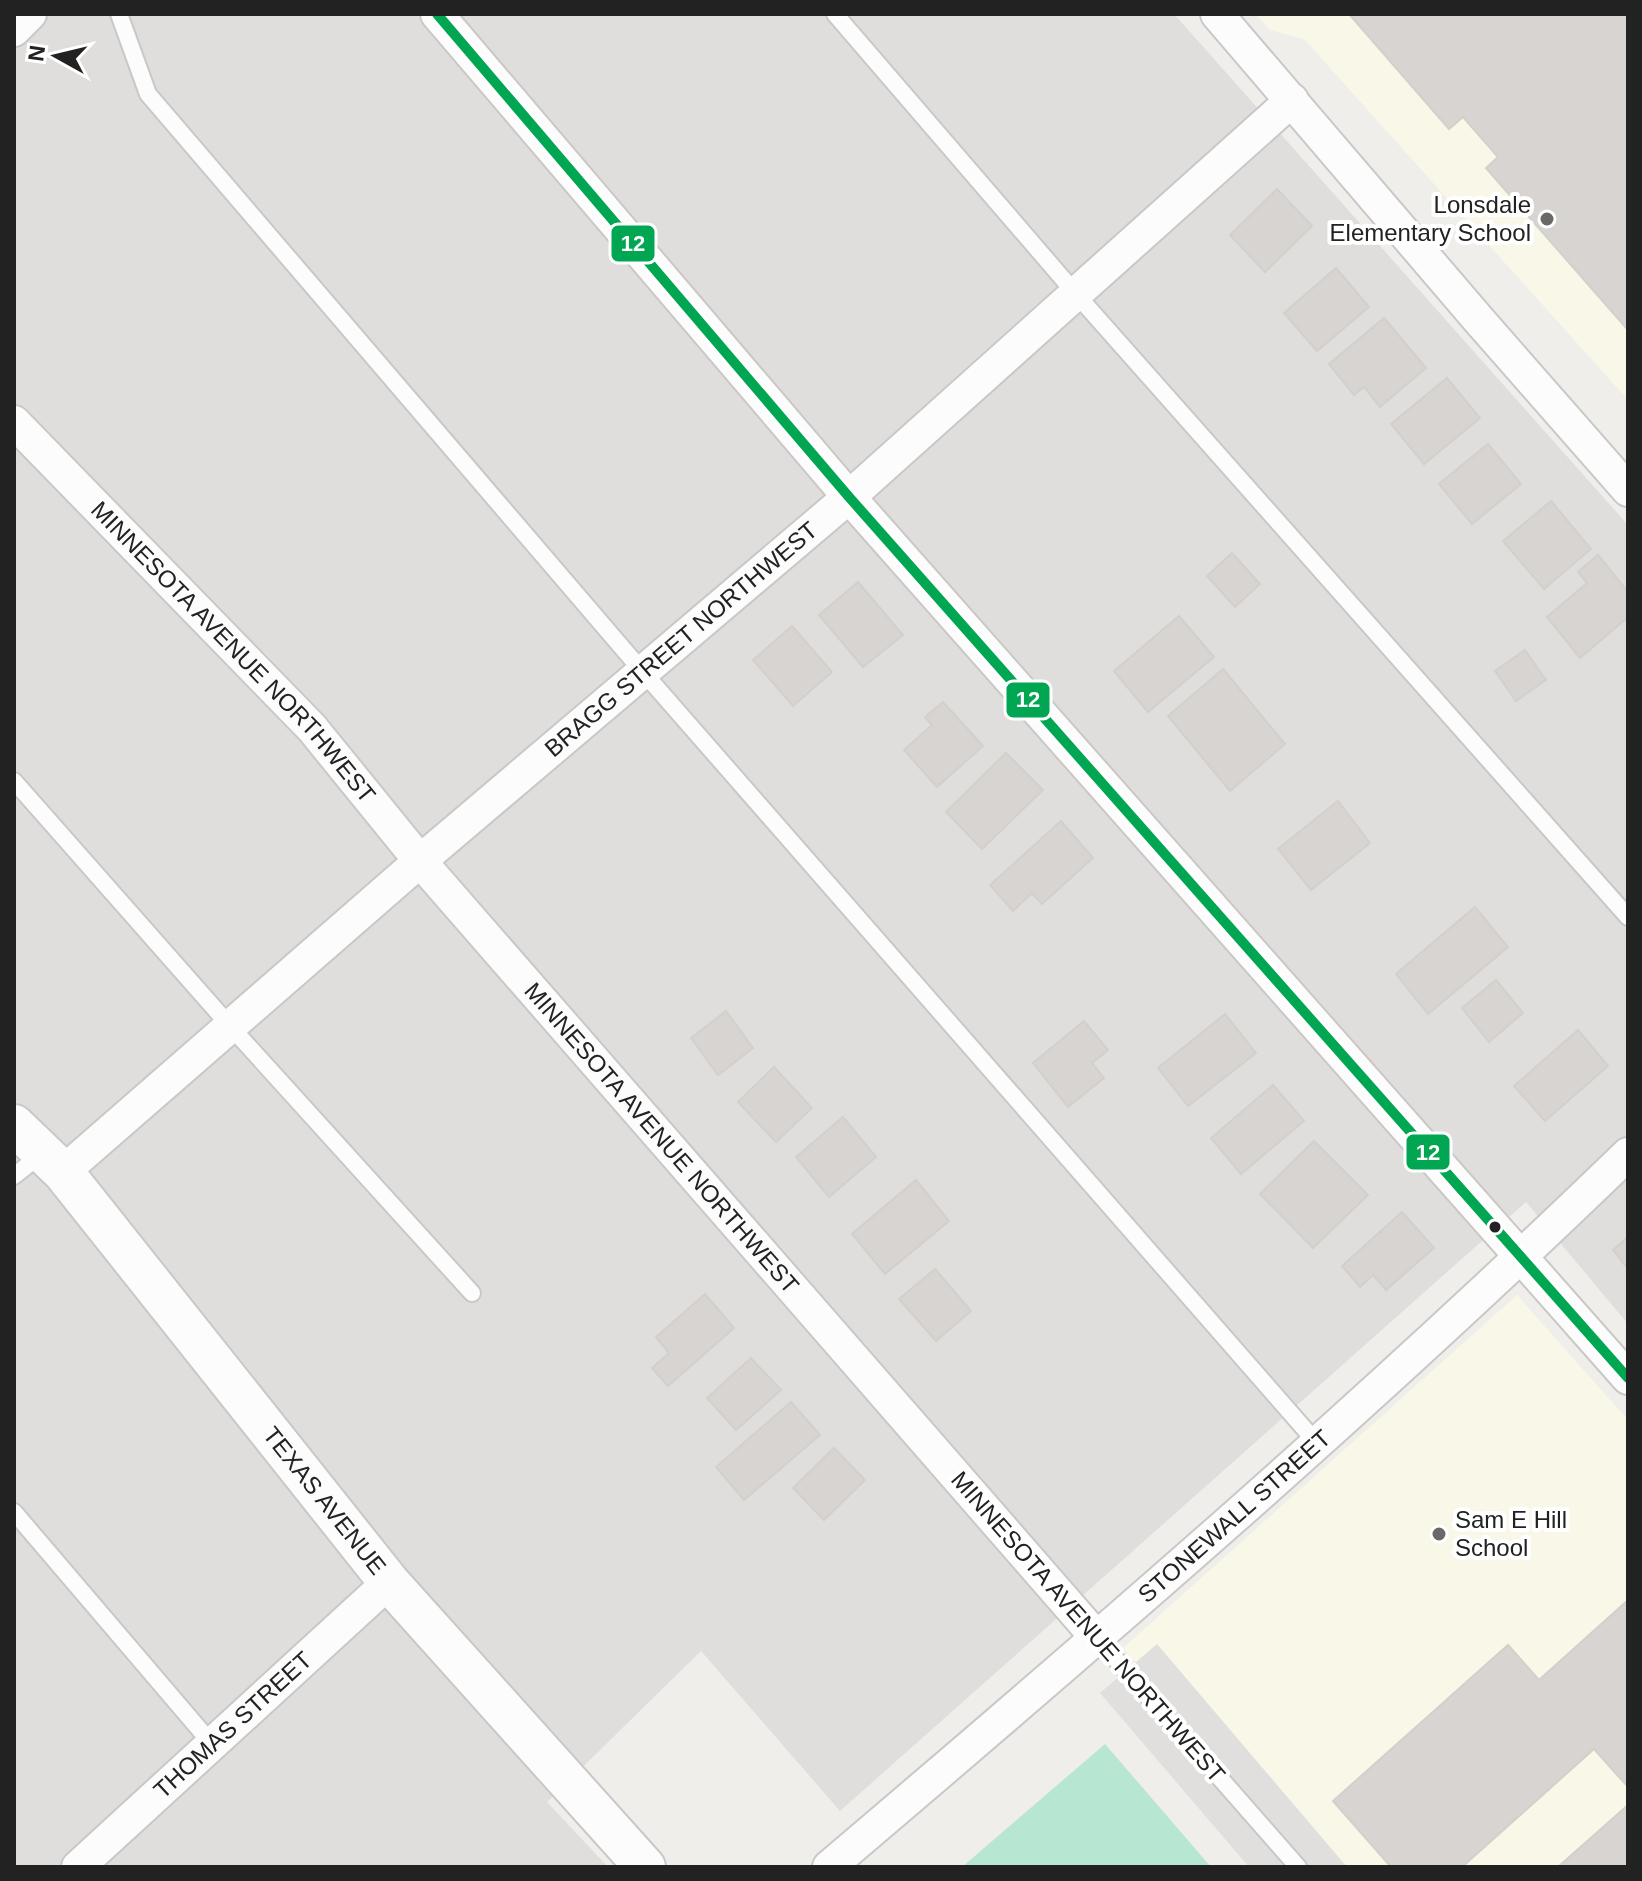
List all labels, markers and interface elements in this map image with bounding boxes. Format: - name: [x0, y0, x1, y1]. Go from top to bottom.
- north arrow: [16, 16, 96, 96]
- text: N: [23, 44, 50, 63]
- place label: Lonsdale Elementary School: [1330, 191, 1531, 246]
- marker: Lonsdale Elementary School: [1538, 210, 1556, 228]
- line badge: 12: [610, 224, 656, 263]
- text: 12: [621, 231, 645, 256]
- street label: MINNESOTA AVENUE NORTHWEST: [86, 496, 381, 808]
- street label: BRAGG STREET NORTHWEST: [539, 516, 823, 762]
- line badge: 12: [1005, 681, 1051, 719]
- text: 12: [1016, 687, 1040, 712]
- street label: MINNESOTA AVENUE NORTHWEST: [519, 977, 805, 1299]
- line badge: 12: [1405, 1133, 1451, 1171]
- text: 12: [1416, 1140, 1440, 1165]
- unlabelled marker: [1487, 1219, 1503, 1235]
- street label: TEXAS AVENUE: [258, 1421, 392, 1580]
- street label: STONEWALL STREET: [1133, 1424, 1336, 1608]
- street label: MINNESOTA AVENUE NORTHWEST: [946, 1466, 1231, 1788]
- place label: Sam E Hill School: [1455, 1506, 1567, 1561]
- marker: Sam E Hill School: [1430, 1525, 1448, 1543]
- street label: THOMAS STREET: [148, 1646, 317, 1804]

